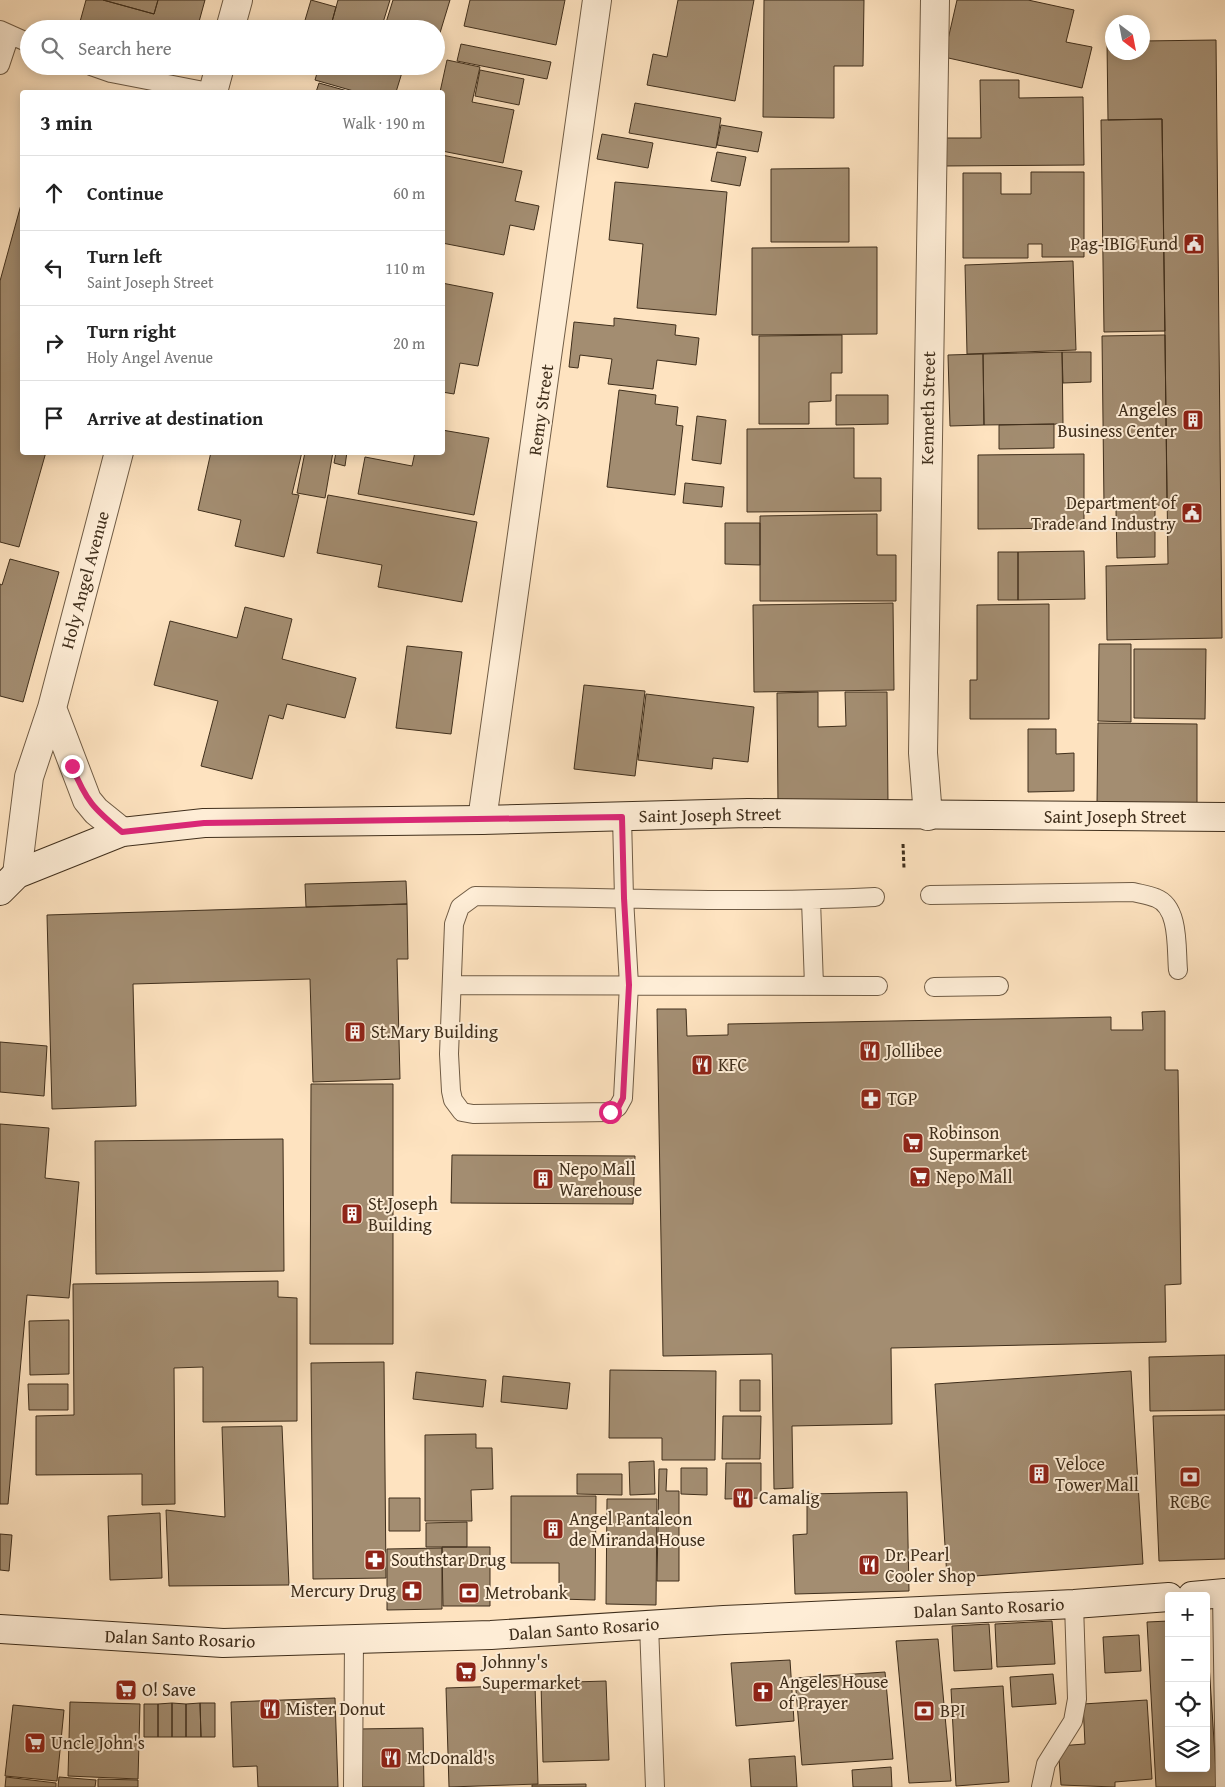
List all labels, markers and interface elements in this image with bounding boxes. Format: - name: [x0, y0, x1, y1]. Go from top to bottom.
- north arrow: [1105, 15, 1150, 60]
- search box: [20, 20, 445, 75]
- icon: search: [38, 34, 66, 62]
- text: Search here: [78, 34, 172, 62]
- text: 3 min: [40, 107, 92, 138]
- text: Walk · 190 m: [342, 111, 425, 135]
- icon: ahead: [40, 179, 68, 207]
- text: Continue: [87, 179, 164, 207]
- text: 60 m: [393, 181, 425, 205]
- place label: Pag-IBIG Fund: [1071, 230, 1178, 257]
- public building icon: Pag-IBIG Fund: [1182, 232, 1206, 256]
- text: Turn left: [87, 242, 162, 270]
- icon: left: [40, 254, 68, 282]
- text: 110 m: [385, 256, 425, 280]
- text: Saint Joseph Street: [87, 270, 214, 294]
- text: Turn right: [87, 317, 176, 345]
- icon: right: [40, 329, 68, 357]
- text: 20 m: [393, 331, 425, 355]
- text: Holy Angel Avenue: [87, 345, 213, 369]
- street label: Kenneth Street: [913, 350, 942, 465]
- street label: Remy Street: [521, 362, 560, 457]
- place label: Angeles Business Center: [1057, 396, 1178, 444]
- icon: arrive: [40, 404, 68, 432]
- text: Arrive at destination: [87, 404, 263, 432]
- building icon: Angeles Business Center: [1181, 408, 1205, 432]
- place label: Department of Trade and Industry: [1031, 489, 1178, 537]
- public building icon: Department of Trade and Industry: [1180, 501, 1204, 525]
- street label: Holy Angel Avenue: [53, 508, 116, 652]
- route end: [61, 755, 84, 778]
- street label: Saint Joseph Street: [638, 800, 782, 829]
- street label: Saint Joseph Street: [1044, 803, 1187, 830]
- place label: St.Mary Building: [371, 1018, 498, 1045]
- building icon: St.Mary Building: [343, 1020, 367, 1044]
- place label: Jollibee: [884, 1037, 942, 1064]
- restaurant icon: Jollibee: [858, 1039, 882, 1063]
- place label: KFC: [718, 1051, 747, 1078]
- restaurant icon: KFC: [690, 1053, 714, 1077]
- place label: TGP: [887, 1085, 917, 1112]
- pharmacy icon: TGP: [859, 1087, 883, 1111]
- route start: [599, 1101, 622, 1124]
- place label: Robinson Supermarket: [929, 1119, 1028, 1167]
- supermarket icon: Robinson Supermarket: [901, 1131, 925, 1155]
- place label: Nepo Mall Warehouse: [559, 1155, 642, 1203]
- place label: Nepo Mall: [936, 1163, 1012, 1190]
- supermarket icon: Nepo Mall: [908, 1165, 932, 1189]
- building icon: Nepo Mall Warehouse: [531, 1167, 555, 1191]
- place label: St.Joseph Building: [368, 1190, 438, 1238]
- building icon: St.Joseph Building: [340, 1202, 364, 1226]
- place label: Veloce Tower Mall: [1055, 1450, 1139, 1498]
- building icon: Veloce Tower Mall: [1027, 1462, 1051, 1486]
- bank icon: RCBC: [1178, 1465, 1202, 1489]
- place label: Camalig: [759, 1484, 820, 1511]
- restaurant icon: Camalig: [731, 1486, 755, 1510]
- place label: RCBC: [1170, 1488, 1210, 1515]
- place label: Angel Pantaleon de Miranda House: [569, 1505, 705, 1553]
- building icon: Angel Pantaleon de Miranda House: [541, 1517, 565, 1541]
- place label: Dr. Pearl Cooler Shop: [885, 1541, 976, 1589]
- place label: Southstar Drug: [391, 1546, 506, 1573]
- pharmacy icon: Southstar Drug: [363, 1548, 387, 1572]
- restaurant icon: Dr. Pearl Cooler Shop: [857, 1553, 881, 1577]
- place label: Mercury Drug: [291, 1577, 396, 1604]
- pharmacy icon: Mercury Drug: [400, 1579, 424, 1603]
- place label: Metrobank: [485, 1579, 569, 1606]
- bank icon: Metrobank: [457, 1581, 481, 1605]
- street label: Dalan Santo Rosario: [913, 1590, 1065, 1625]
- map controls: [1165, 1592, 1210, 1772]
- button: +: [1165, 1592, 1210, 1637]
- street label: Dalan Santo Rosario: [508, 1610, 660, 1647]
- street label: Dalan Santo Rosario: [104, 1622, 256, 1655]
- button: −: [1165, 1637, 1210, 1682]
- place label: Johnny's Supermarket: [480, 1648, 581, 1696]
- supermarket icon: Johnny's Supermarket: [454, 1660, 478, 1684]
- place label: Angeles House of Prayer: [779, 1668, 889, 1716]
- place label: O! Save: [142, 1676, 196, 1703]
- supermarket icon: O! Save: [114, 1678, 138, 1702]
- church icon: Angeles House of Prayer: [751, 1680, 775, 1704]
- button: locate: [1165, 1682, 1210, 1727]
- place label: Mister Donut: [286, 1695, 386, 1722]
- restaurant icon: Mister Donut: [258, 1697, 282, 1721]
- place label: BPI: [940, 1697, 965, 1724]
- bank icon: BPI: [912, 1699, 936, 1723]
- button: layers: [1165, 1727, 1210, 1772]
- place label: Uncle John's: [51, 1729, 145, 1756]
- supermarket icon: Uncle John's: [23, 1731, 47, 1755]
- place label: McDonald's: [407, 1744, 495, 1771]
- restaurant icon: McDonald's: [379, 1746, 403, 1770]

